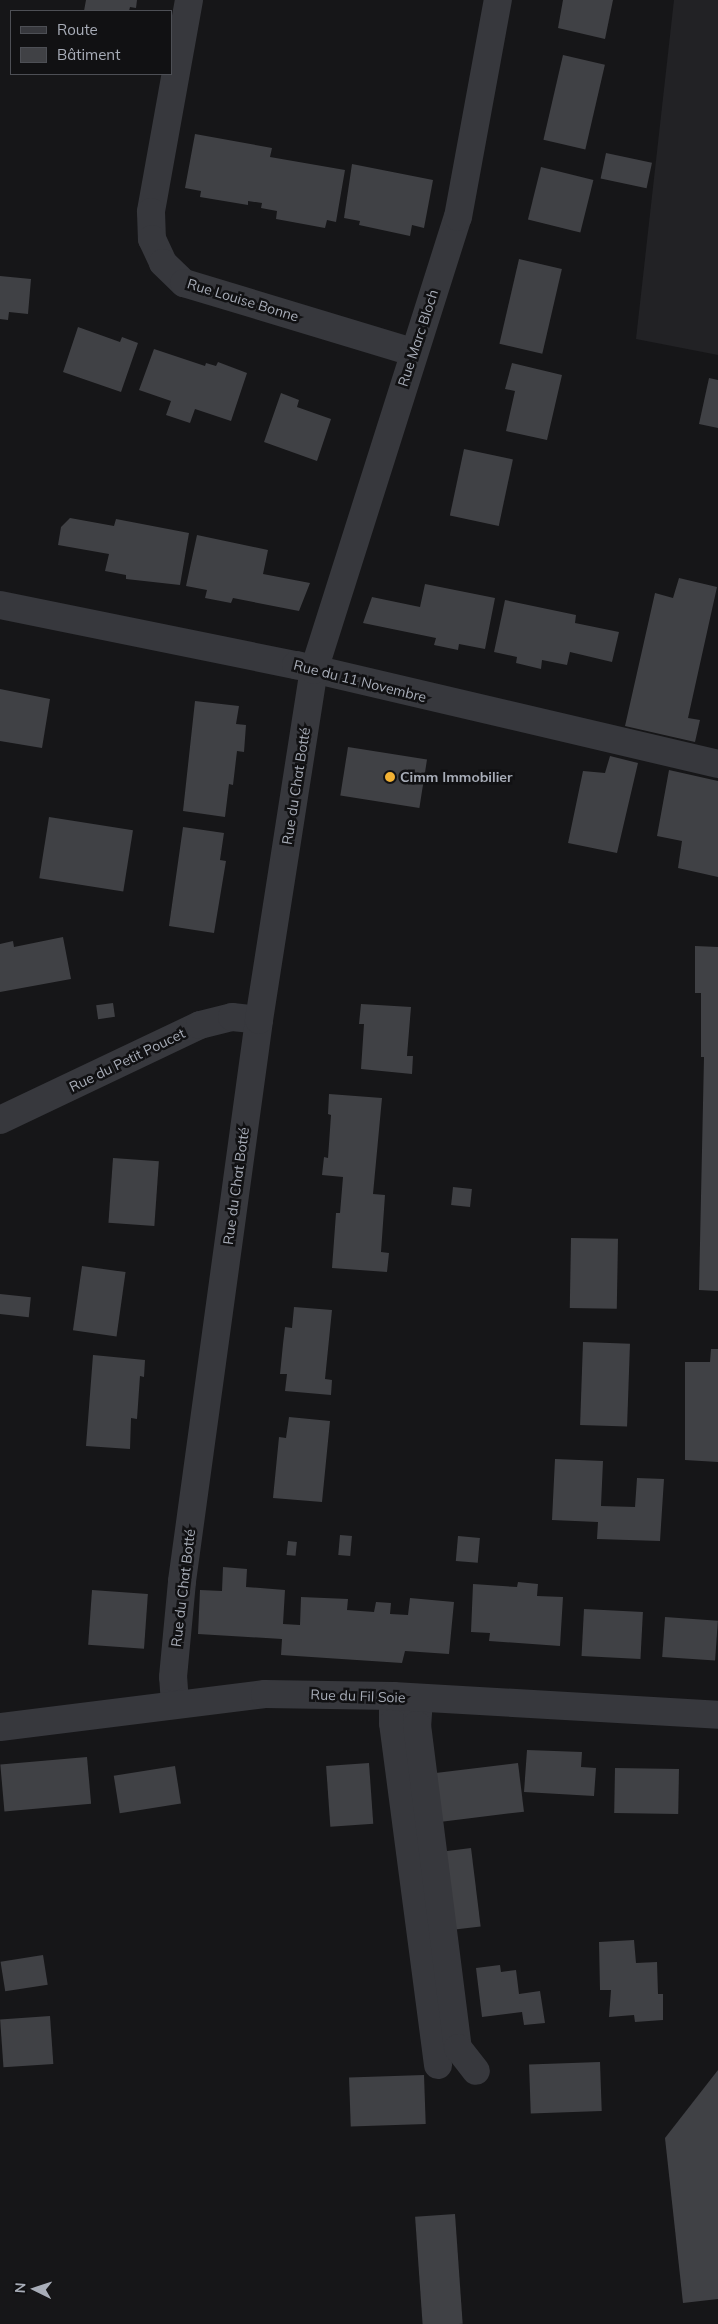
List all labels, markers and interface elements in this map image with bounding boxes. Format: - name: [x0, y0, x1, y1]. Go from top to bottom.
- legend: [10, 10, 172, 75]
- text: Route: [57, 20, 98, 39]
- text: Bâtiment: [57, 45, 120, 64]
- street label: Rue Louise Bonne: [185, 275, 301, 325]
- street label: Rue Marc Bloch: [394, 287, 442, 389]
- street label: Rue du 11 Novembre: [292, 656, 428, 706]
- street label: Rue du Chat Botté: [278, 726, 314, 846]
- place label: Cimm Immobilier: [400, 769, 513, 785]
- marker: Cimm Immobilier: [384, 771, 396, 783]
- street label: Rue du Petit Poucet: [66, 1025, 188, 1095]
- street label: Rue du Chat Botté: [219, 1126, 253, 1246]
- street label: Rue du Chat Botté: [167, 1528, 199, 1648]
- street label: Rue du Fil Soie: [310, 1686, 406, 1706]
- north arrow: [10, 2264, 60, 2314]
- text: N: [11, 2282, 29, 2294]

